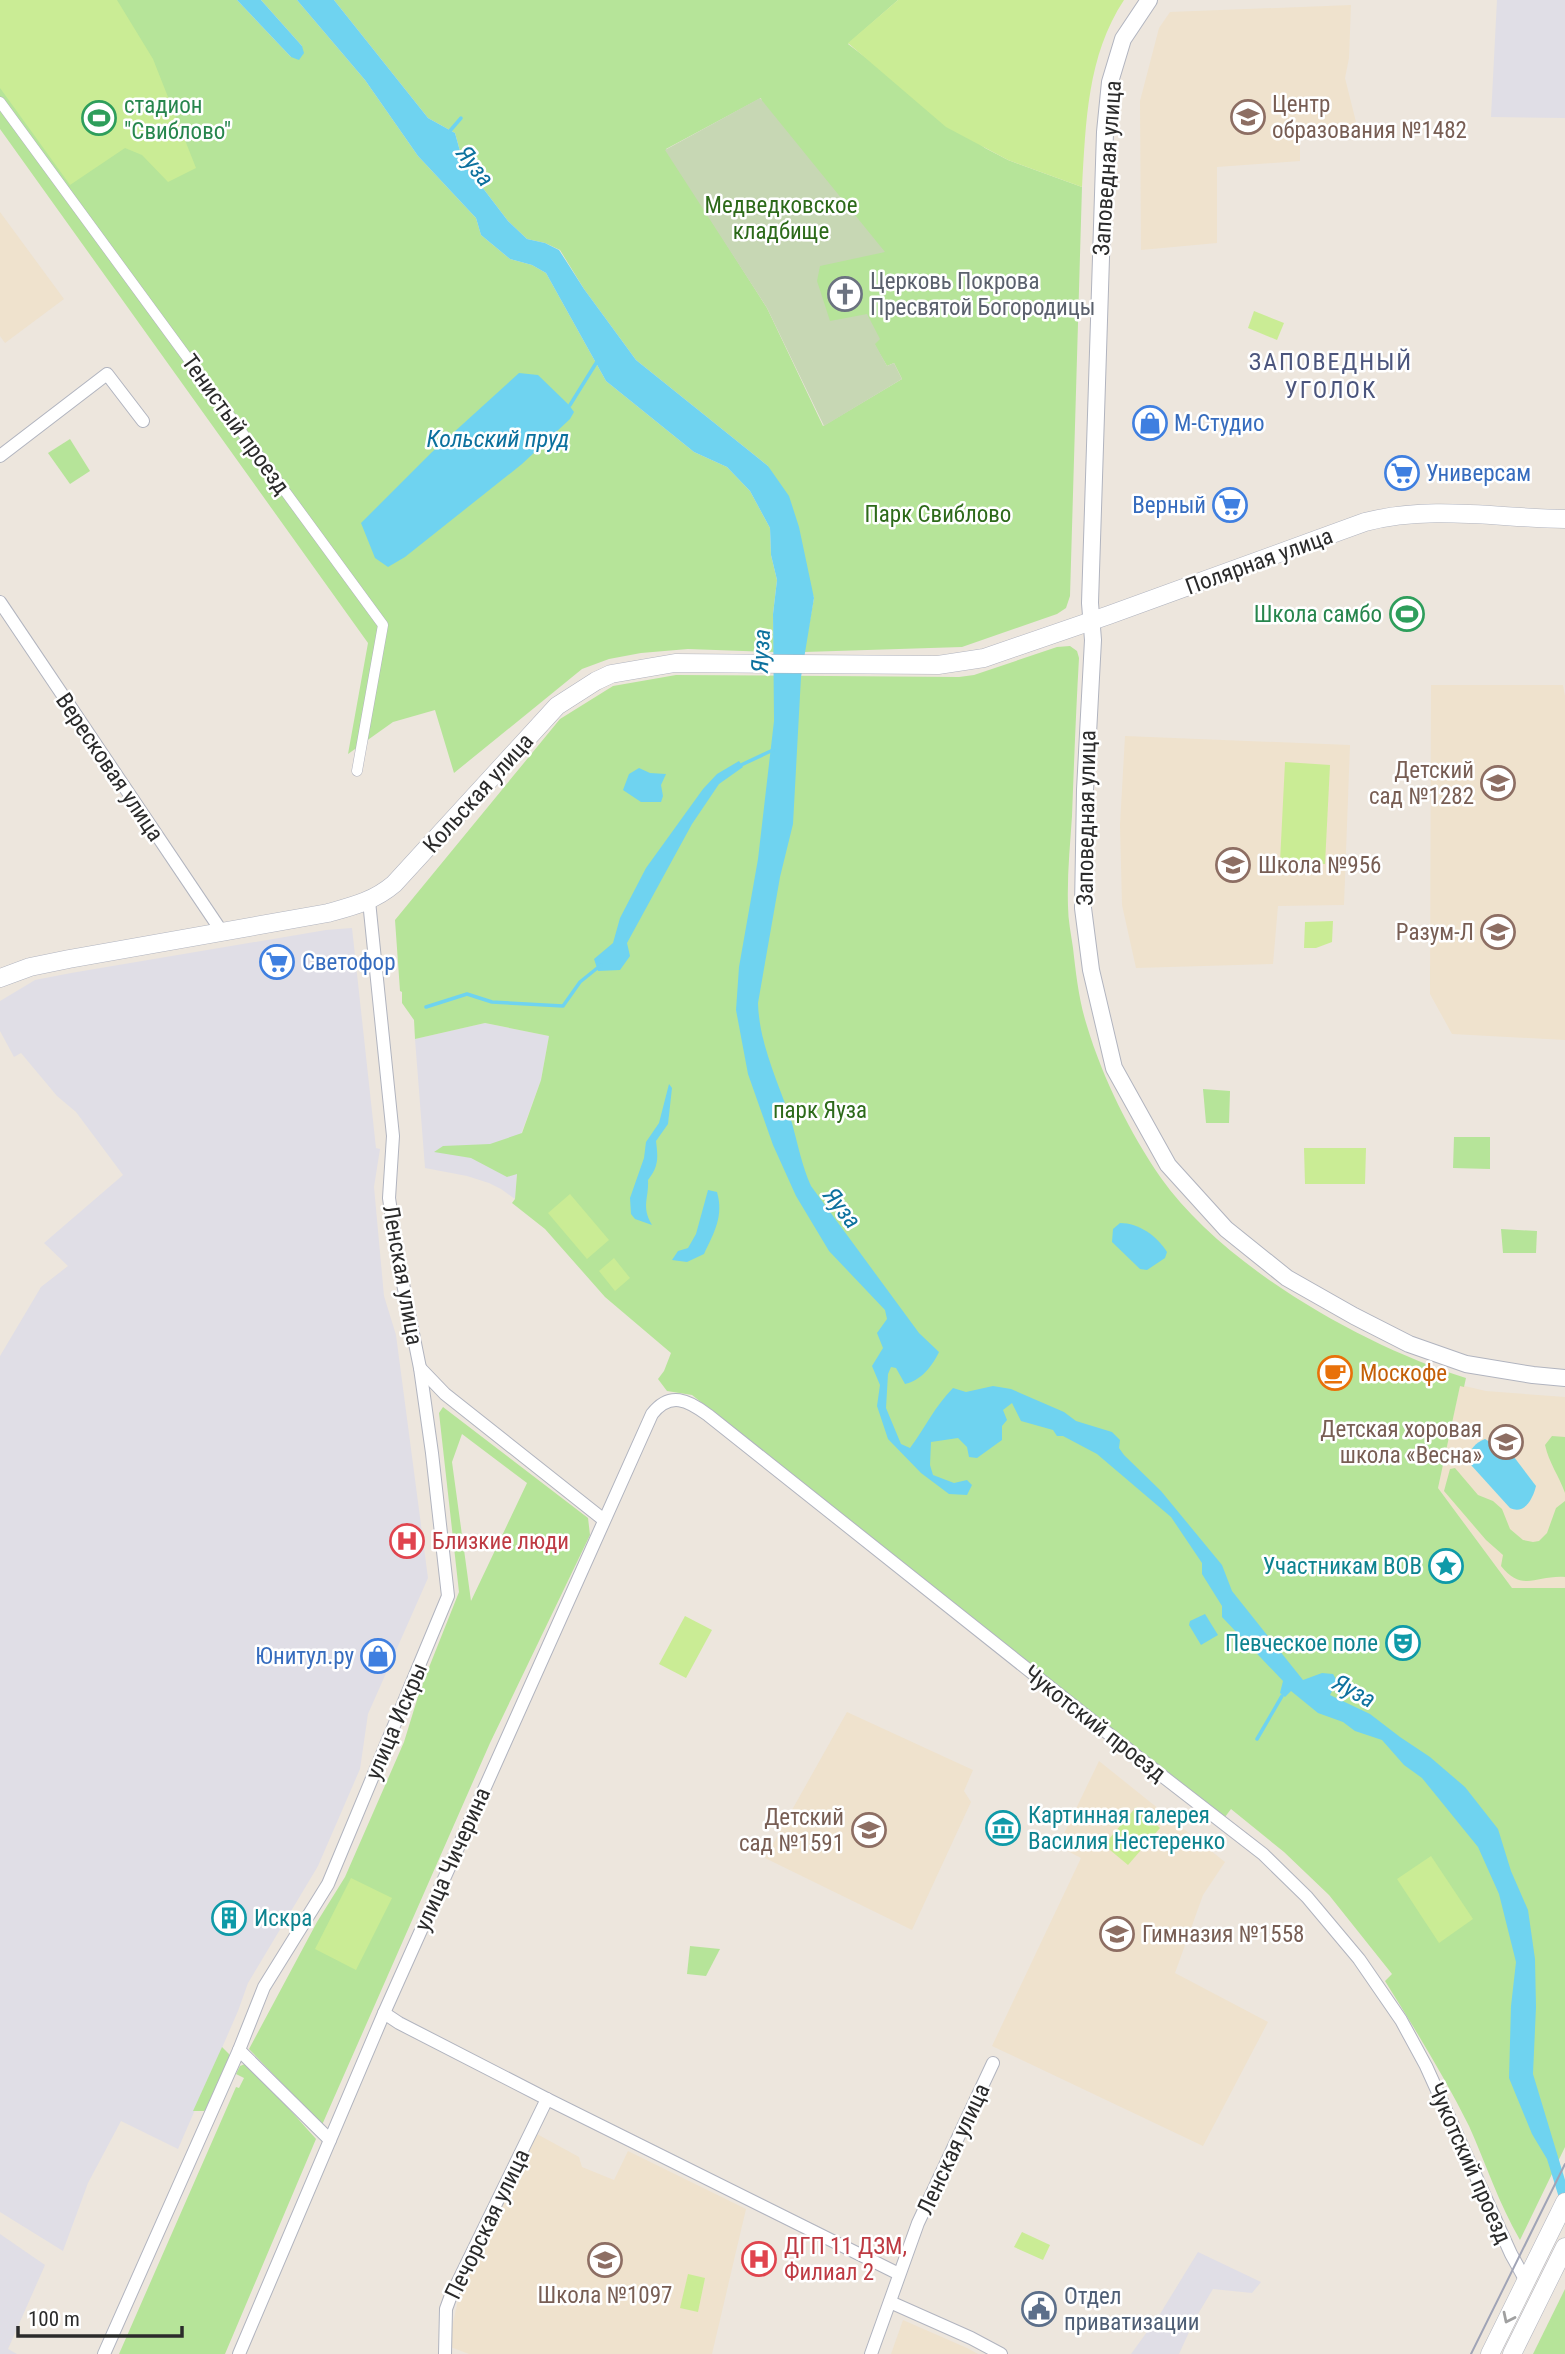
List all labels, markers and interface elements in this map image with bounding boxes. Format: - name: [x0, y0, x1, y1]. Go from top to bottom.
- street label: Заповедная улица: [1088, 79, 1127, 257]
- place label: Центр образования №1482: [1272, 91, 1467, 144]
- place label: стадион "Свиблово": [124, 92, 231, 145]
- school or university icon: Центр образования №1482: [1229, 98, 1267, 136]
- sports icon: стадион "Свиблово": [80, 99, 118, 137]
- water label: Яуза: [450, 139, 500, 192]
- park label: Медведковское кладбище: [705, 192, 857, 245]
- place label: Церковь Покрова Пресвятой Богородицы: [870, 268, 1095, 321]
- church icon: Церковь Покрова Пресвятой Богородицы: [826, 275, 864, 313]
- district label: ЗАПОВЕДНЫЙ УГОЛОК: [1249, 348, 1413, 404]
- street label: Тенистый проезд: [176, 349, 295, 499]
- shop icon: М-Студио: [1131, 404, 1169, 442]
- place label: М-Студио: [1174, 410, 1265, 437]
- water label: Кольский пруд: [426, 425, 570, 453]
- supermarket icon: Универсам: [1383, 454, 1421, 492]
- place label: Универсам: [1426, 460, 1531, 487]
- supermarket icon: Верный: [1211, 486, 1249, 524]
- place label: Верный: [1132, 492, 1206, 519]
- park label: Парк Свиблово: [865, 501, 1011, 528]
- street label: Полярная улица: [1182, 522, 1336, 601]
- sports icon: Школа самбо: [1388, 595, 1426, 633]
- place label: Школа самбо: [1254, 601, 1382, 628]
- water label: Яуза: [746, 628, 776, 675]
- street label: Вересковая улица: [50, 688, 169, 847]
- street label: Кольская улица: [418, 728, 539, 859]
- street label: Заповедная улица: [1071, 730, 1102, 906]
- place label: Детский сад №1282: [1369, 757, 1474, 810]
- school or university icon: Детский сад №1282: [1479, 764, 1517, 802]
- school or university icon: Школа №956: [1214, 846, 1252, 884]
- place label: Школа №956: [1258, 852, 1381, 879]
- school or university icon: Разум-Л: [1479, 913, 1517, 951]
- place label: Разум-Л: [1396, 919, 1474, 946]
- supermarket icon: Светофор: [258, 943, 296, 981]
- place label: Светофор: [302, 949, 395, 976]
- park label: парк Яуза: [773, 1097, 867, 1124]
- water label: Яуза: [817, 1181, 867, 1234]
- street label: Ленская улица: [377, 1203, 428, 1347]
- cafe icon: Москофе: [1316, 1354, 1354, 1392]
- place label: Москофе: [1360, 1360, 1447, 1387]
- place label: Детская хоровая школа «Весна»: [1320, 1416, 1482, 1469]
- school or university icon: Детская хоровая школа «Весна»: [1487, 1423, 1525, 1461]
- hospital icon: Близкие люди: [388, 1522, 426, 1560]
- place label: Близкие люди: [432, 1528, 569, 1555]
- place icon: Участникам ВОВ: [1427, 1547, 1465, 1585]
- place label: Участникам ВОВ: [1263, 1553, 1422, 1580]
- theatre icon: Певческое поле: [1384, 1624, 1422, 1662]
- place label: Певческое поле: [1225, 1630, 1378, 1657]
- shop icon: Юнитул.ру: [359, 1637, 397, 1675]
- place label: Юнитул.ру: [255, 1643, 354, 1670]
- street label: улица Искры: [360, 1659, 433, 1783]
- street label: Чукотский проезд: [1018, 1660, 1171, 1787]
- water label: Яуза: [1327, 1668, 1380, 1714]
- street label: улица Чичерина: [409, 1783, 496, 1935]
- place label: Картинная галерея Василия Нестеренко: [1028, 1802, 1225, 1855]
- place label: Детский сад №1591: [739, 1804, 844, 1857]
- museum icon: Картинная галерея Василия Нестеренко: [984, 1809, 1022, 1847]
- school or university icon: Детский сад №1591: [850, 1811, 888, 1849]
- building icon: Искра: [210, 1899, 248, 1937]
- place label: Искра: [254, 1905, 312, 1932]
- school or university icon: Гимназия №1558: [1098, 1915, 1136, 1953]
- place label: Гимназия №1558: [1142, 1921, 1304, 1948]
- street label: Ленская улица: [911, 2079, 996, 2219]
- street label: Чукотский проезд: [1422, 2079, 1517, 2248]
- street label: Печорская улица: [439, 2145, 535, 2304]
- place label: ДГП 11 ДЗМ, Филиал 2: [784, 2233, 907, 2286]
- hospital icon: ДГП 11 ДЗМ, Филиал 2: [740, 2240, 778, 2278]
- school or university icon: Школа №1097: [586, 2241, 624, 2279]
- place label: Школа №1097: [538, 2282, 672, 2309]
- place label: Отдел приватизации: [1064, 2283, 1199, 2336]
- public building icon: Отдел приватизации: [1020, 2290, 1058, 2328]
- scale bar: [18, 2294, 182, 2338]
- text: 100 m: [28, 2307, 80, 2331]
- one-way arrow: [1502, 2311, 1516, 2323]

